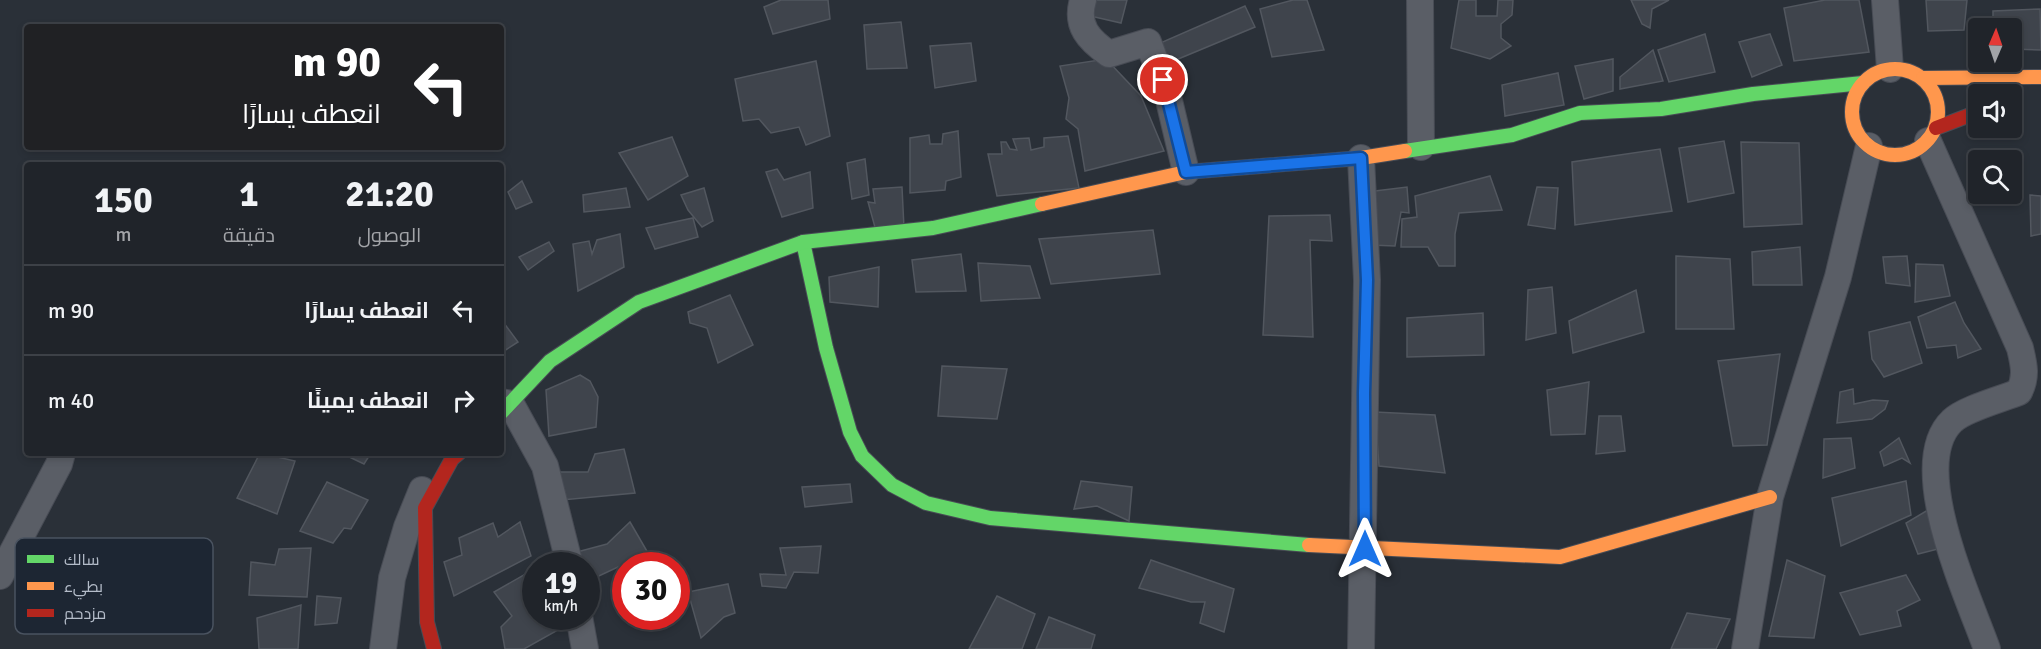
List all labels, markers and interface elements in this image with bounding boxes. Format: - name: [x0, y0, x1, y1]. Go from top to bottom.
- north arrow: [1968, 18, 2022, 72]
- map controls: [1968, 18, 2022, 204]
- text: 90 m: [292, 37, 381, 88]
- icon: left: [402, 48, 480, 126]
- pin: [1137, 54, 1188, 105]
- icon: arrive: [1146, 63, 1179, 96]
- button: sound: [1968, 84, 2022, 138]
- text: انعطف يسارًا: [242, 98, 381, 131]
- button: search: [1968, 150, 2022, 204]
- text: 1: [239, 172, 259, 217]
- text: 21:20: [345, 172, 434, 217]
- text: 150: [94, 178, 153, 223]
- text: m: [116, 222, 131, 247]
- text: دقيقة: [223, 223, 275, 248]
- text: الوصول: [358, 223, 421, 248]
- icon: left: [447, 294, 480, 327]
- text: 90 m: [48, 297, 94, 324]
- text: انعطف يسارًا: [304, 297, 429, 324]
- icon: right: [447, 384, 480, 417]
- text: 40 m: [48, 387, 94, 414]
- text: انعطف يمينًا: [307, 387, 429, 414]
- position arrow: [1333, 517, 1397, 581]
- legend: [15, 538, 213, 634]
- text: سالك: [64, 550, 99, 570]
- speed limit sign: 30: [612, 552, 690, 630]
- text: 19: [545, 565, 577, 602]
- text: بطيء: [64, 577, 103, 600]
- text: km/h: [544, 597, 578, 615]
- text: مزدحم: [64, 604, 106, 625]

